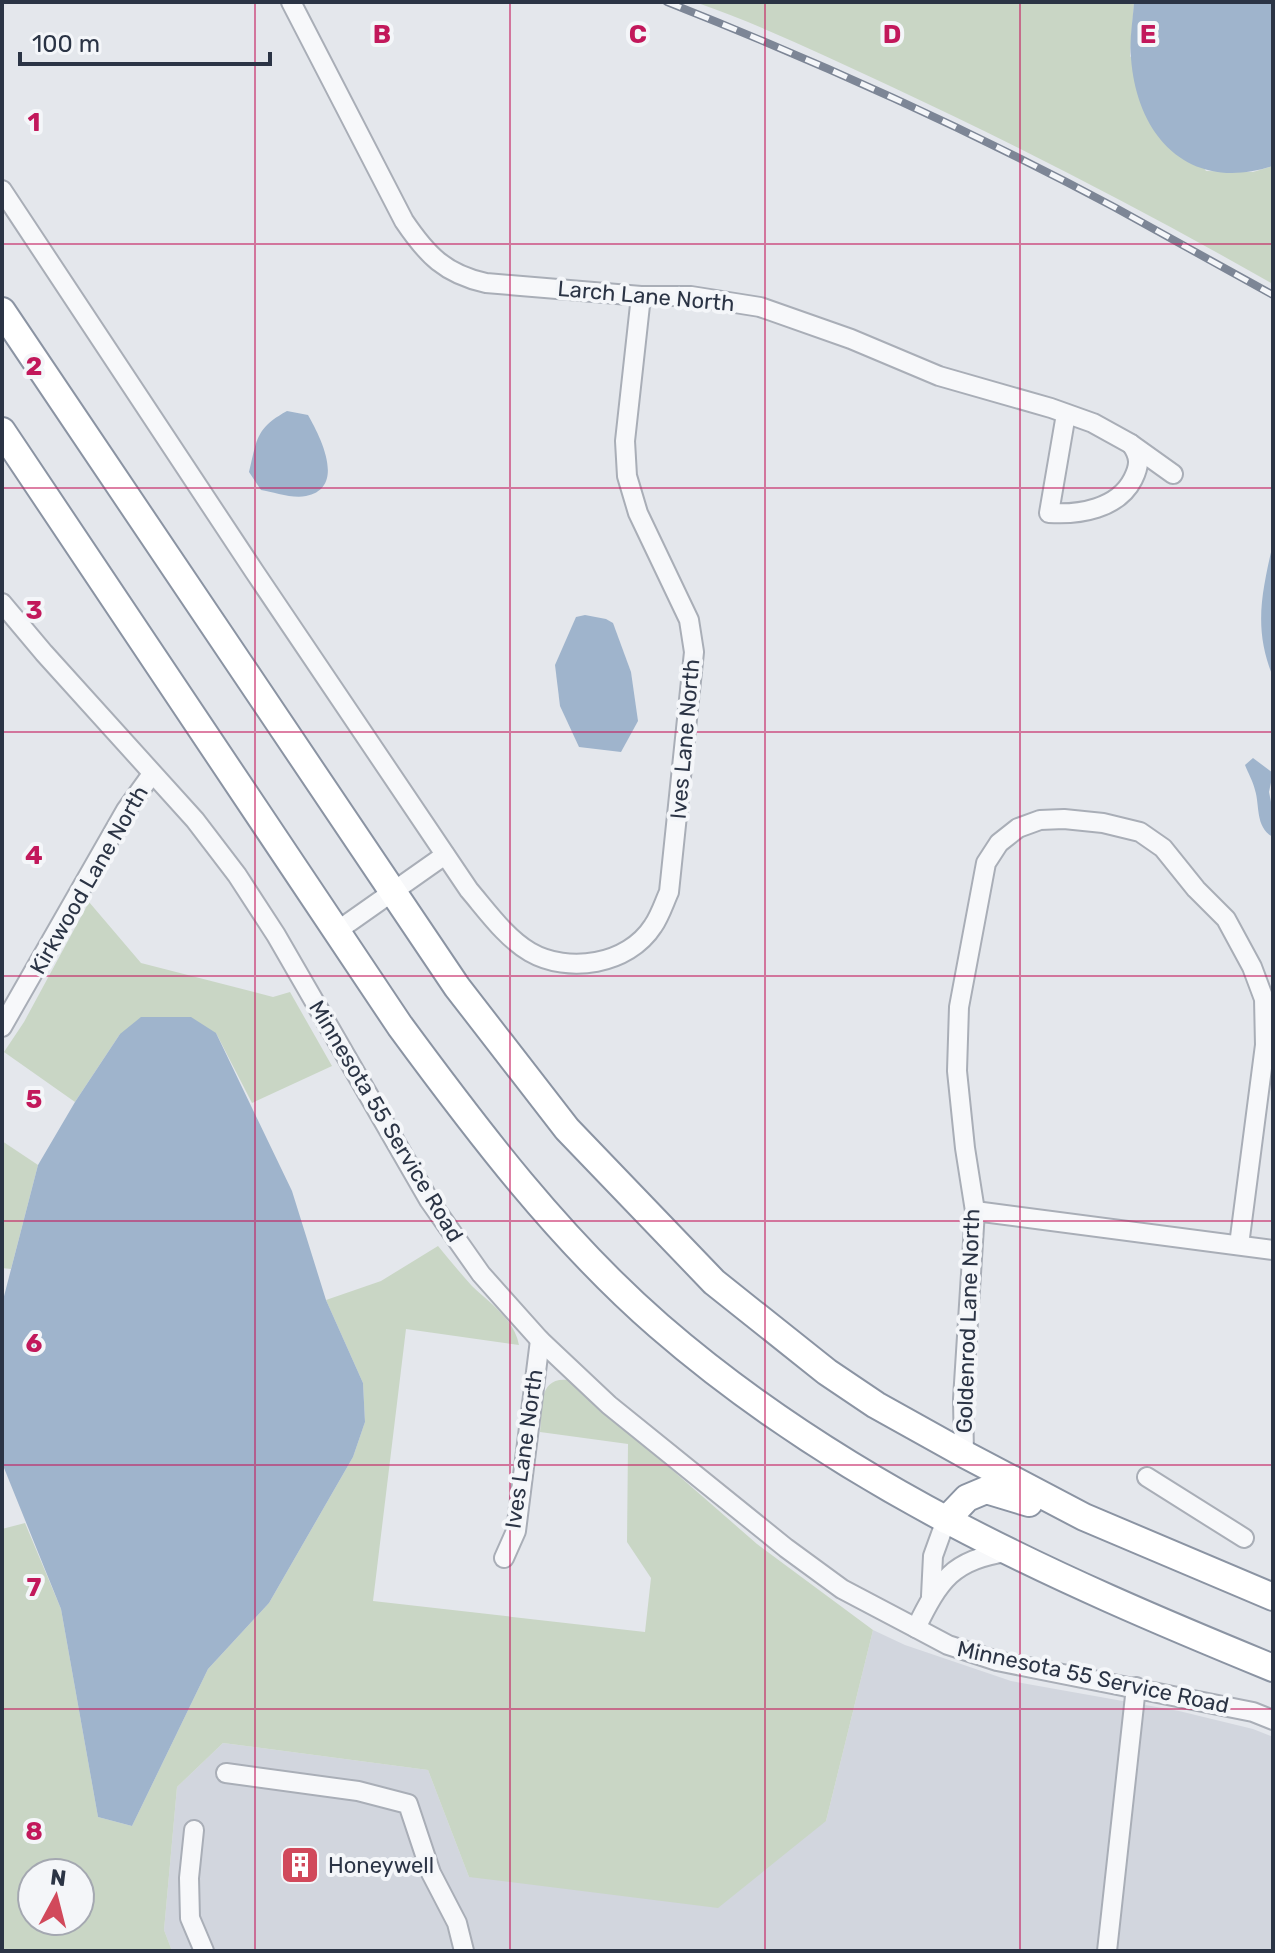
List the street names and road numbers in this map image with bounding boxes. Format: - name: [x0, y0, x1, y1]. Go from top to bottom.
- street label: Larch Lane North: [556, 275, 736, 317]
- street label: Ives Lane North: [665, 658, 705, 820]
- street label: Kirkwood Lane North: [24, 781, 154, 979]
- street label: Minnesota 55 Service Road: [303, 995, 469, 1247]
- street label: Goldenrod Lane North: [951, 1208, 985, 1434]
- street label: Ives Lane North: [499, 1368, 549, 1530]
- street label: Minnesota 55 Service Road: [955, 1635, 1231, 1719]

